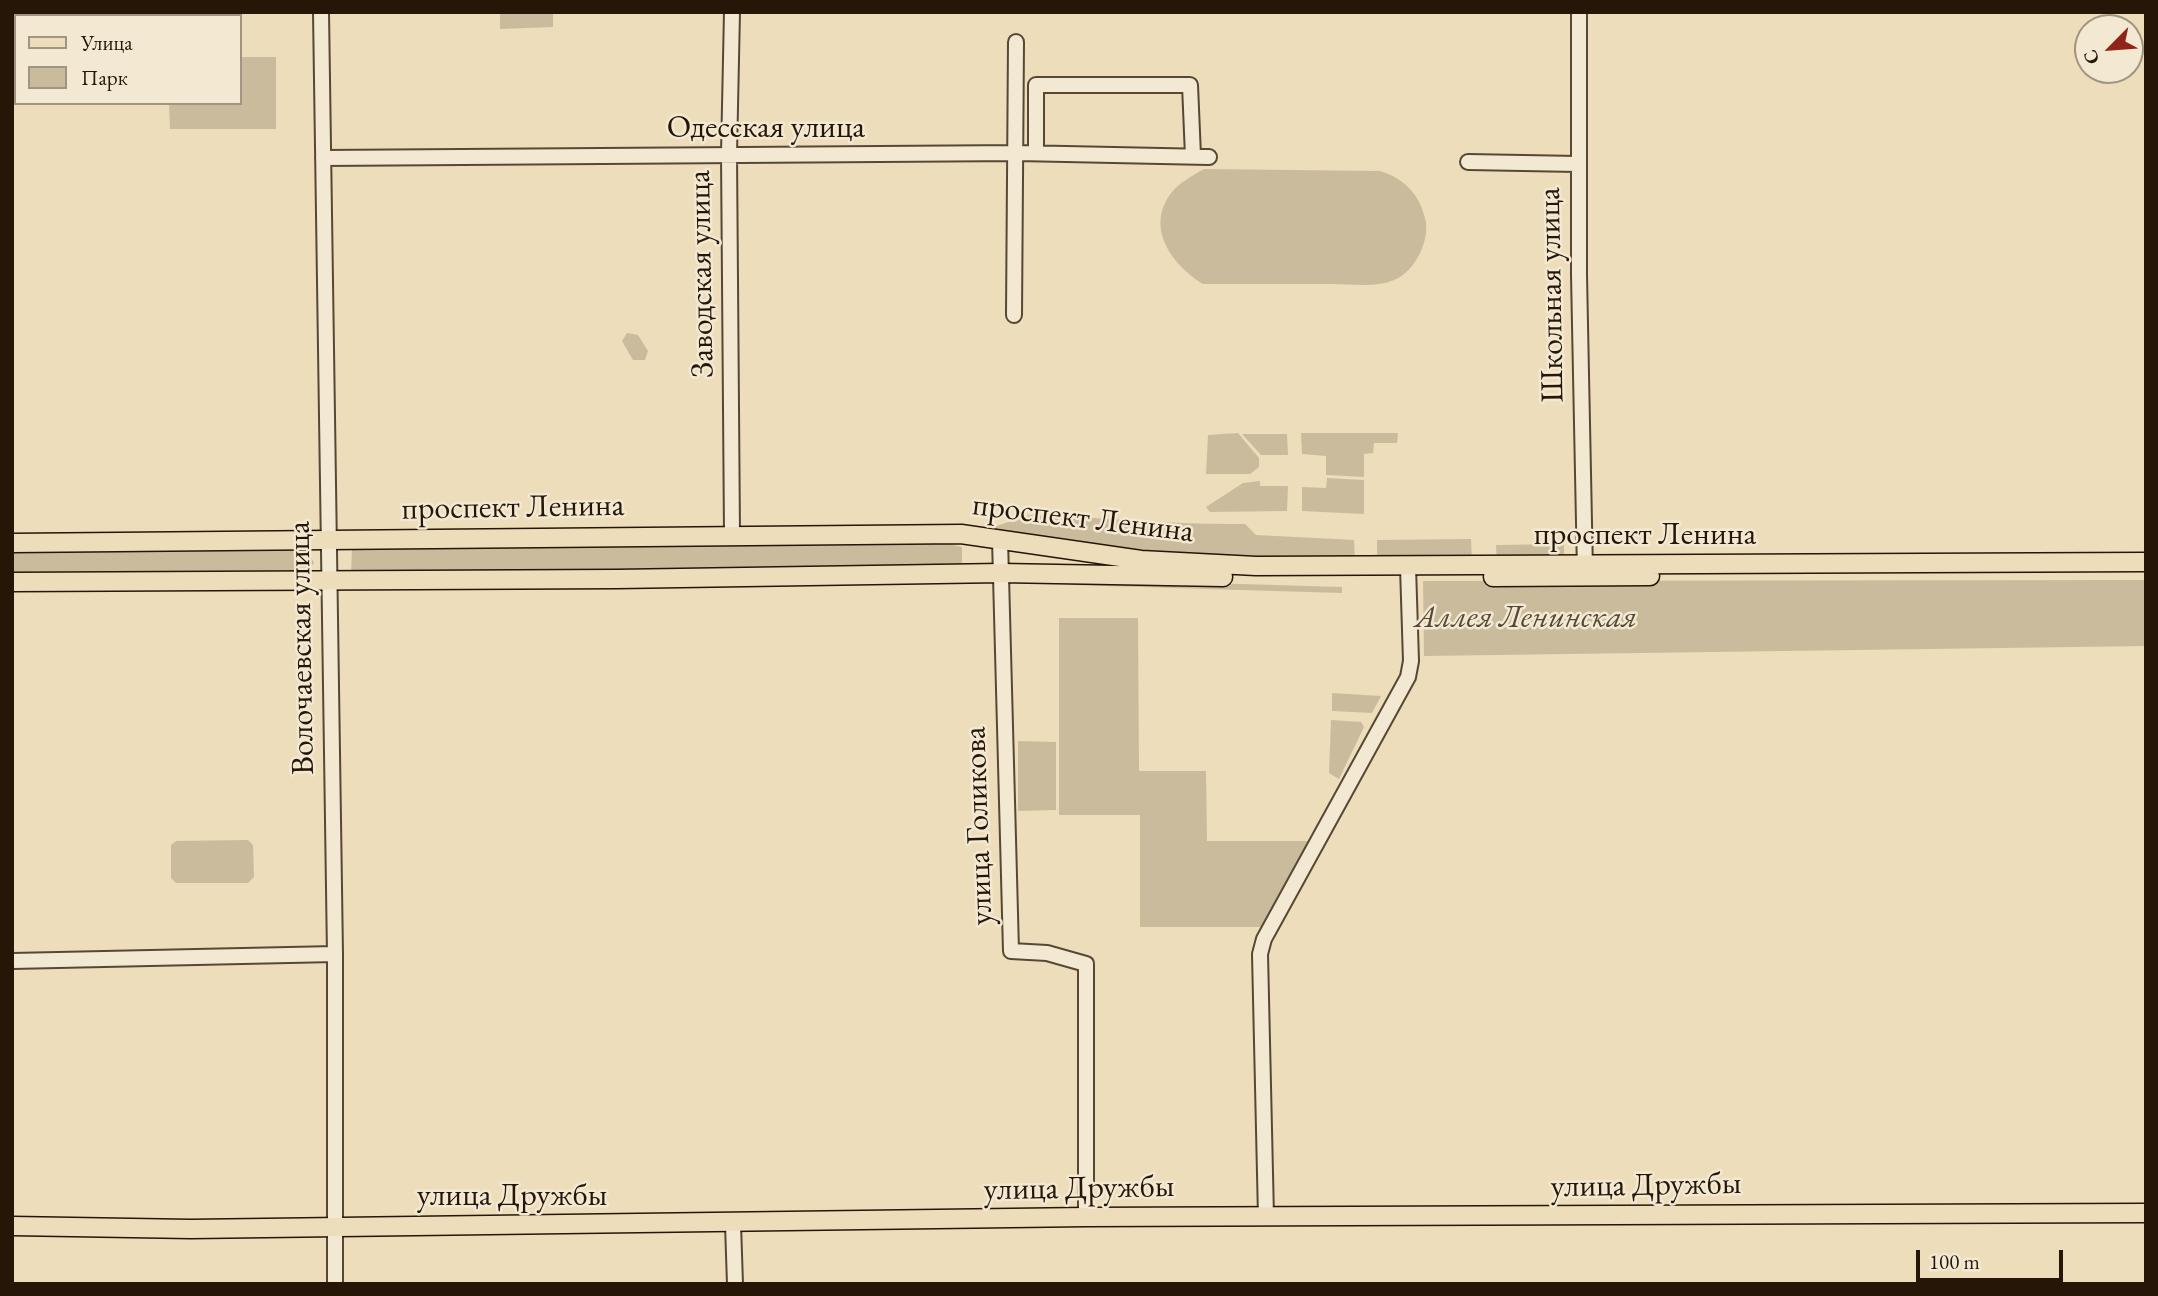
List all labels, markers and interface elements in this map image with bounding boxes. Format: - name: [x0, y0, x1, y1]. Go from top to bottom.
- legend: [14, 14, 242, 105]
- north arrow: [2074, 14, 2144, 84]
- text: Улица: [81, 29, 133, 56]
- text: С: [2077, 46, 2106, 69]
- text: Парк: [81, 64, 128, 91]
- street label: Одесская улица: [667, 109, 865, 147]
- street label: Заводская улица: [681, 170, 723, 378]
- street label: Школьная улица: [1531, 187, 1573, 403]
- street label: проспект Ленина: [970, 486, 1196, 552]
- street label: проспект Ленина: [401, 487, 625, 529]
- street label: проспект Ленина: [1534, 516, 1756, 554]
- street label: Волочаевская улица: [281, 521, 323, 775]
- park label: Аллея Ленинская: [1415, 599, 1637, 637]
- street label: улица Голикова: [956, 726, 1002, 926]
- street label: улица Дружбы: [1550, 1165, 1742, 1207]
- street label: улица Дружбы: [983, 1168, 1175, 1210]
- street label: улица Дружбы: [417, 1177, 607, 1215]
- scale bar: [1920, 1236, 2067, 1280]
- text: 100 m: [1929, 1248, 1980, 1275]

